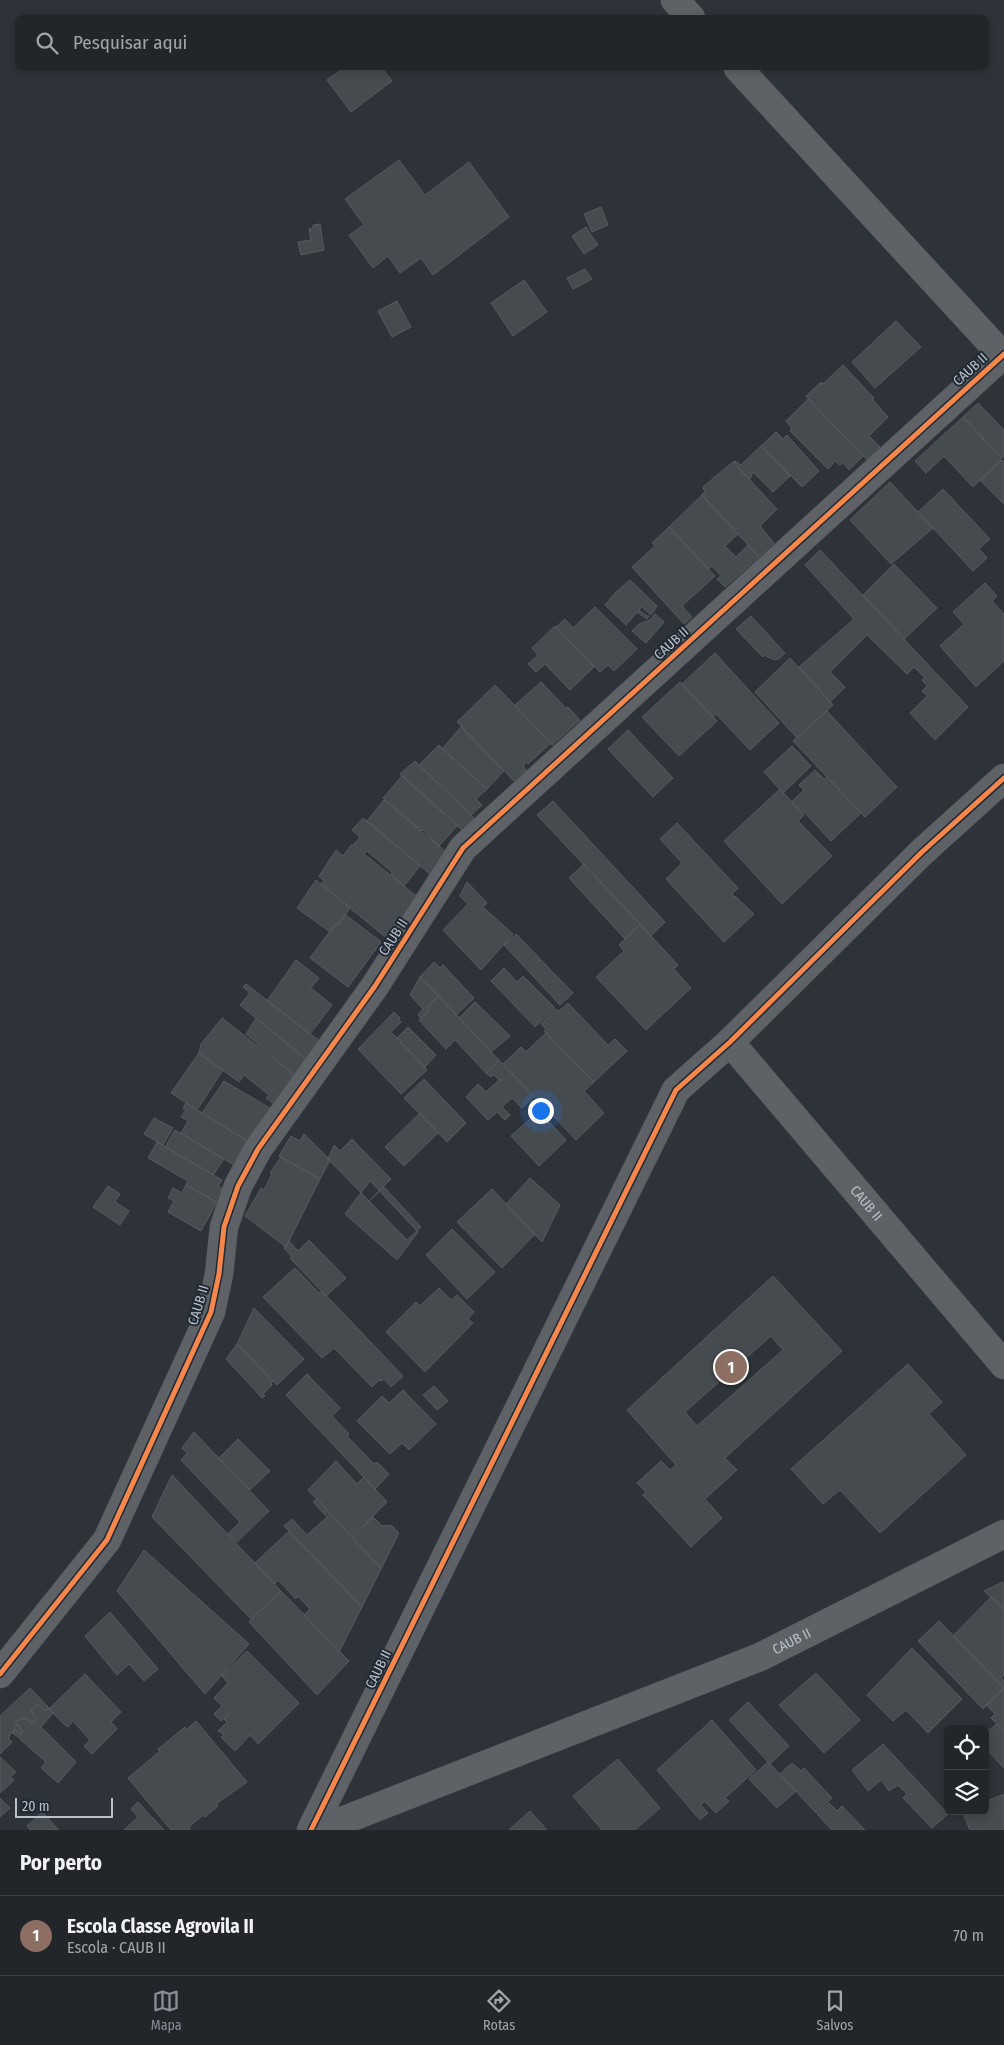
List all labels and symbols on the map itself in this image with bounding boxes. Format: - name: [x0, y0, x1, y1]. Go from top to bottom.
- street label: CAUB II: [949, 349, 991, 389]
- street label: CAUB II: [650, 623, 692, 663]
- street label: CAUB II: [375, 916, 412, 959]
- your location: [528, 1098, 554, 1124]
- street label: CAUB II: [846, 1182, 886, 1224]
- street label: CAUB II: [184, 1283, 213, 1327]
- pin: 1: [715, 1348, 747, 1386]
- street label: CAUB II: [770, 1625, 814, 1658]
- street label: CAUB II: [362, 1647, 395, 1691]
- scale bar: [15, 1795, 112, 1818]

